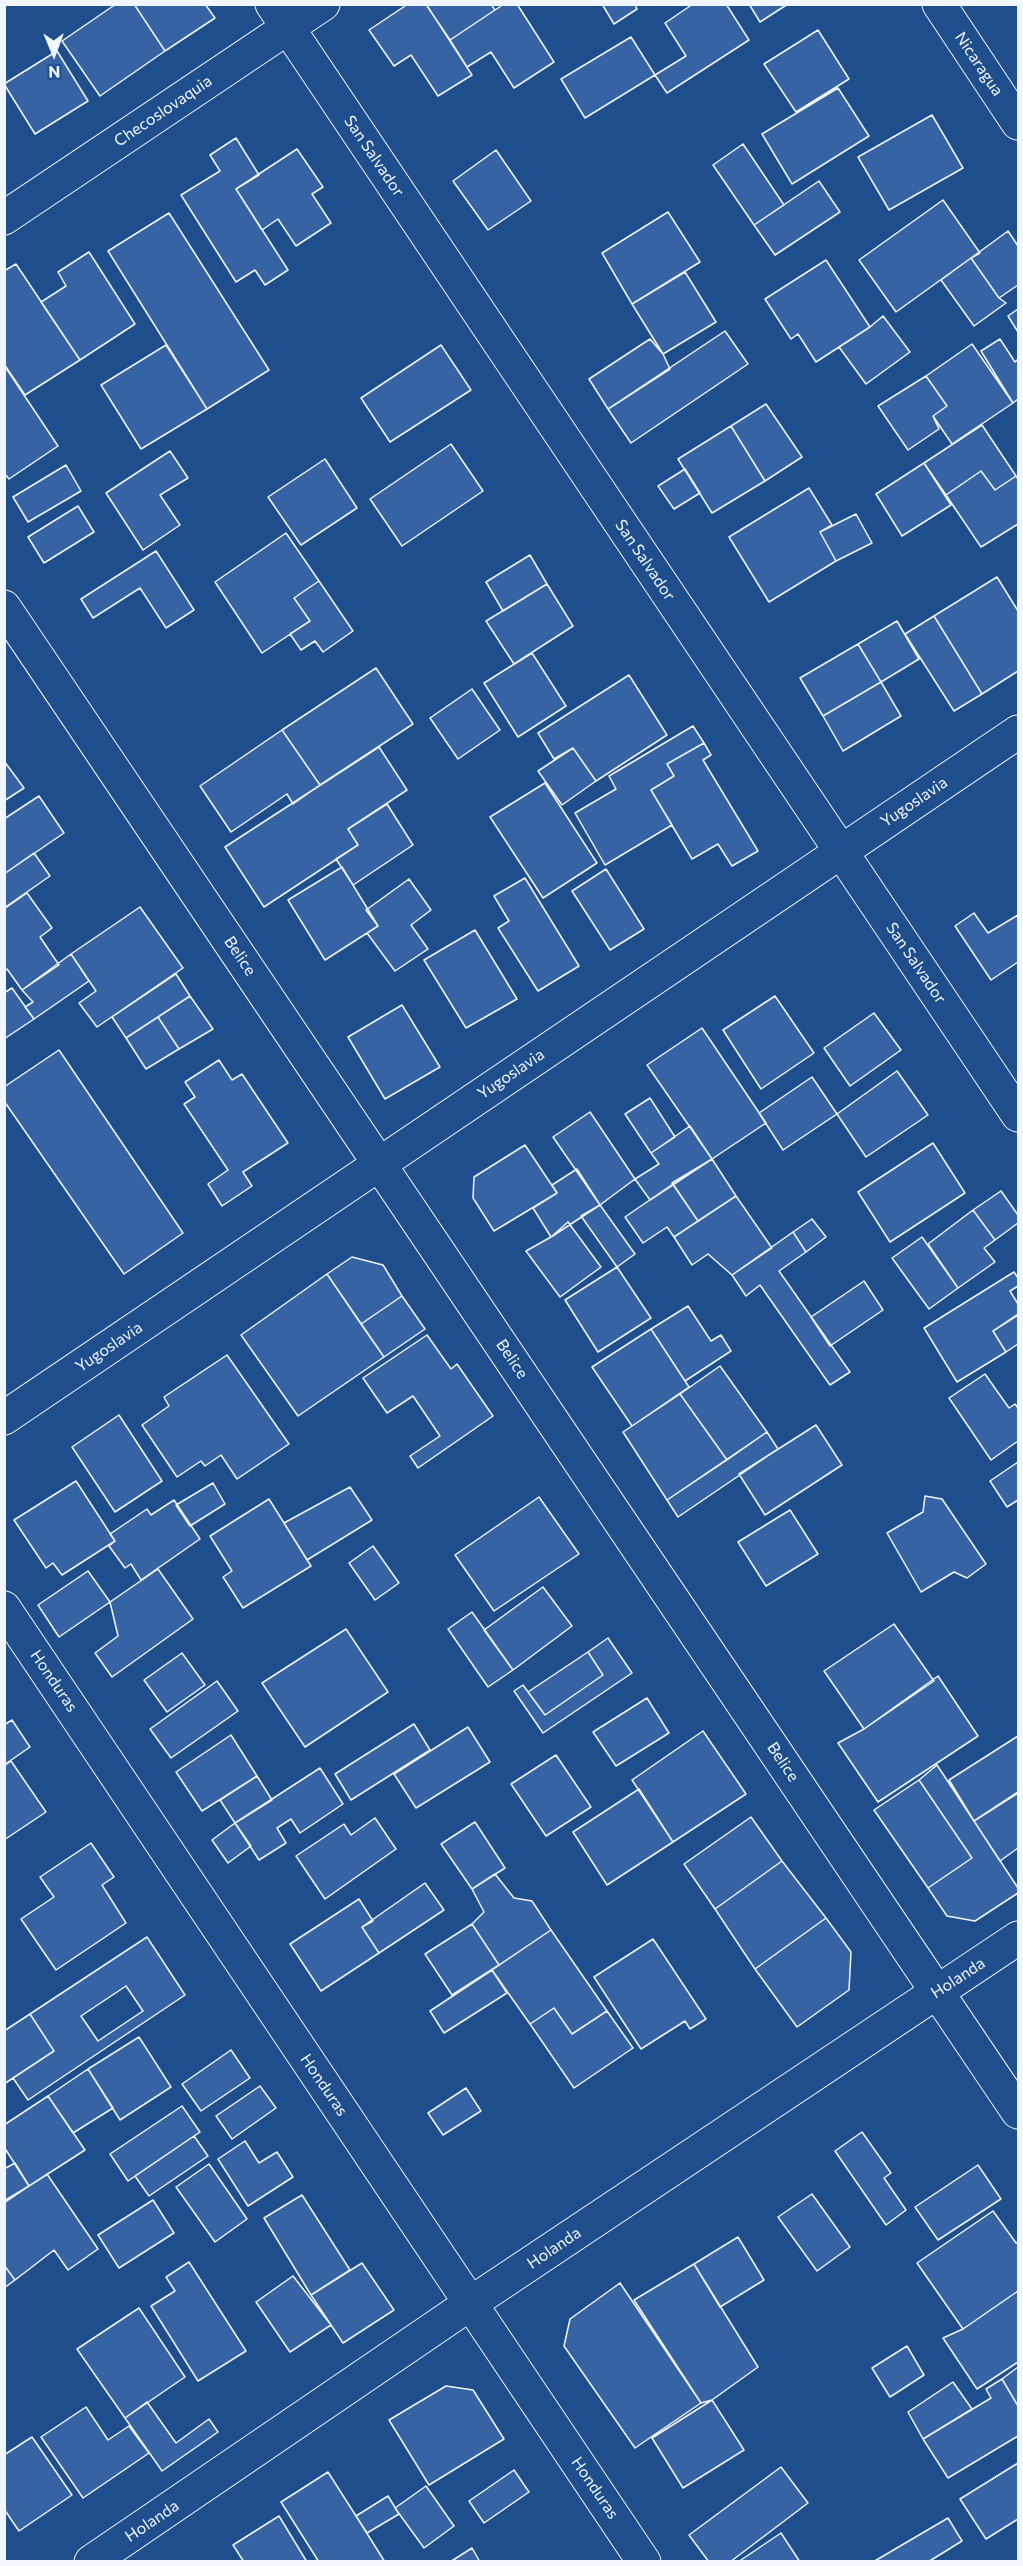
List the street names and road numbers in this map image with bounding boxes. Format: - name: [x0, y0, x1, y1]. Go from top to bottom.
- street label: Nicaragua: [951, 28, 1007, 100]
- street label: Checoslovaquia: [111, 71, 215, 151]
- street label: San Salvador: [340, 112, 408, 200]
- street label: San Salvador: [611, 516, 679, 604]
- street label: Yugoslavia: [877, 773, 951, 831]
- street label: San Salvador: [882, 919, 950, 1007]
- street label: Belice: [220, 933, 260, 979]
- street label: Yugoslavia: [474, 1045, 548, 1103]
- street label: Yugoslavia: [72, 1318, 146, 1376]
- street label: Belice: [492, 1336, 532, 1382]
- street label: Honduras: [26, 1646, 82, 1716]
- street label: Belice: [763, 1739, 803, 1785]
- street label: Holanda: [927, 1953, 989, 2003]
- street label: Honduras: [296, 2050, 352, 2120]
- street label: Holanda: [523, 2223, 585, 2273]
- street label: Honduras: [567, 2453, 623, 2523]
- street label: Holanda: [121, 2496, 183, 2546]

